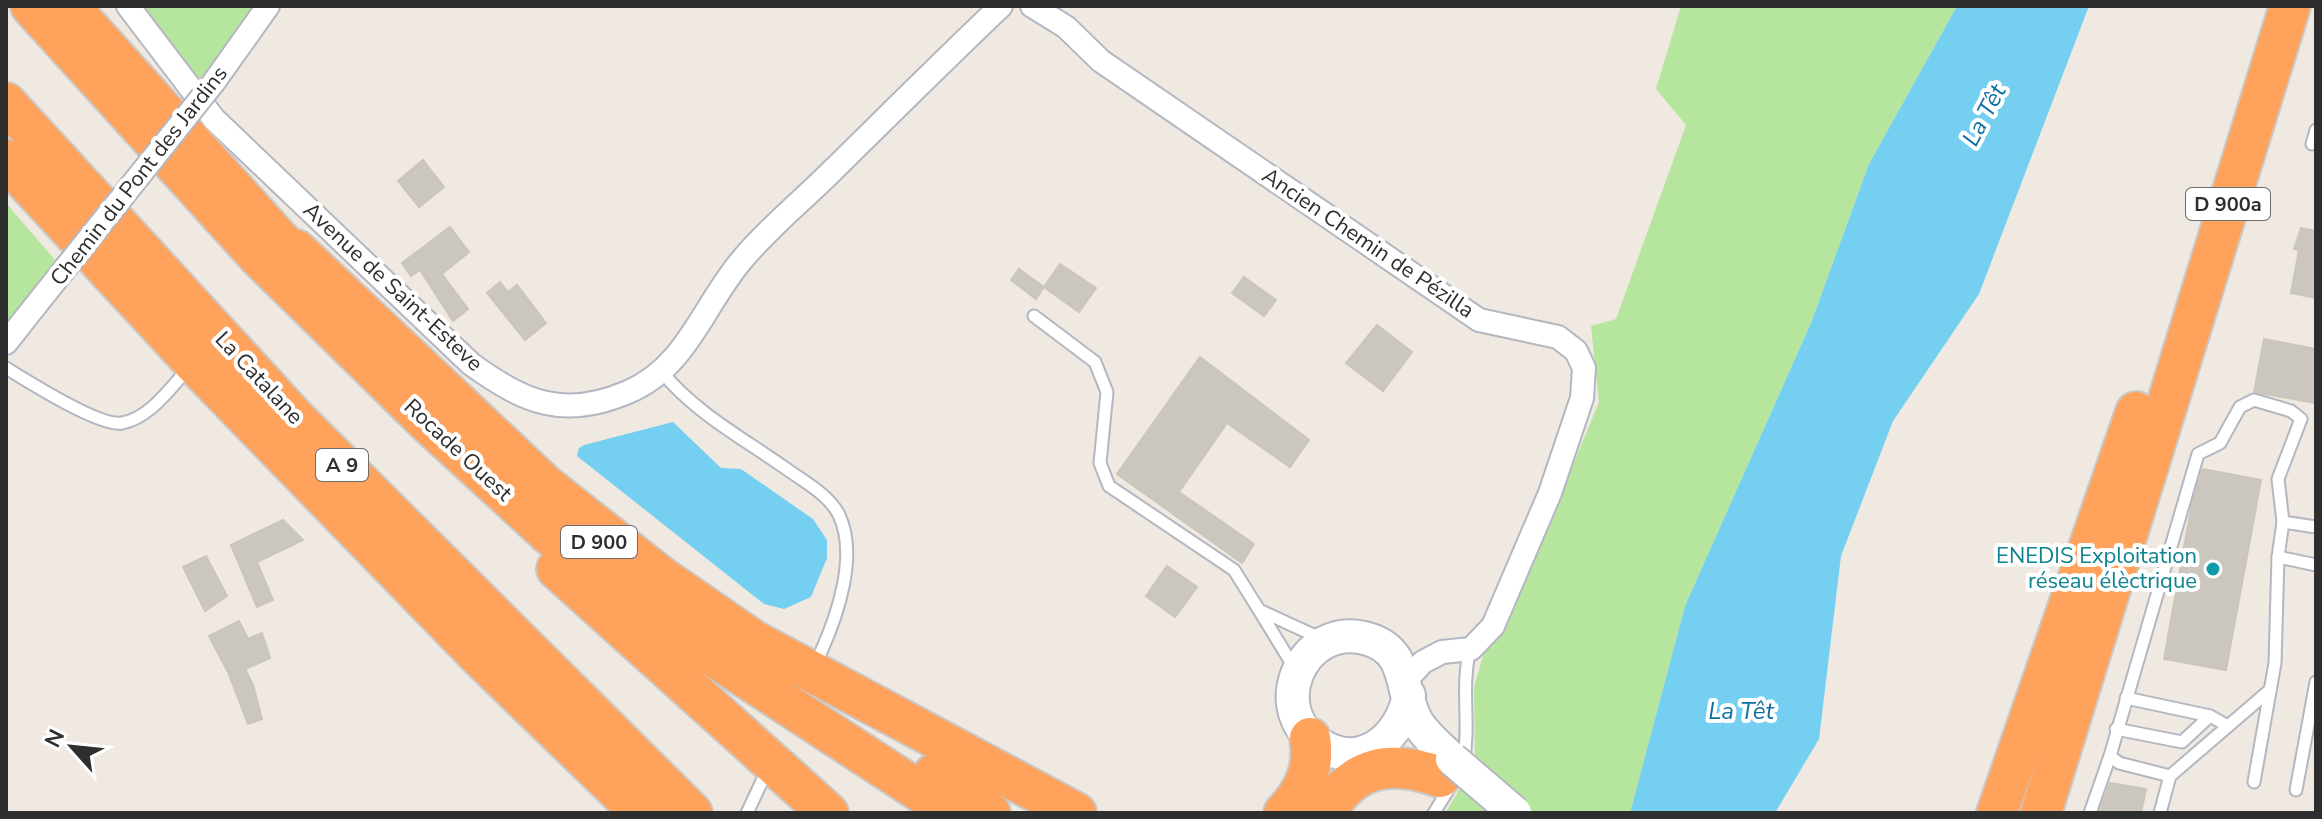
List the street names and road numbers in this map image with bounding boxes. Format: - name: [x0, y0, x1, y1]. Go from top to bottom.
- street label: Chemin du Pont des Jardins: [44, 60, 234, 292]
- street label: Ancien Chemin de Pézilla: [1256, 161, 1480, 325]
- road number: D 900a: [2186, 188, 2270, 220]
- street label: Avenue de Saint-Esteve: [297, 196, 489, 378]
- street label: La Catalane: [208, 325, 310, 431]
- street label: Rocade Ouest: [397, 392, 519, 508]
- road number: A 9: [316, 449, 368, 481]
- road number: D 900: [561, 526, 637, 558]

